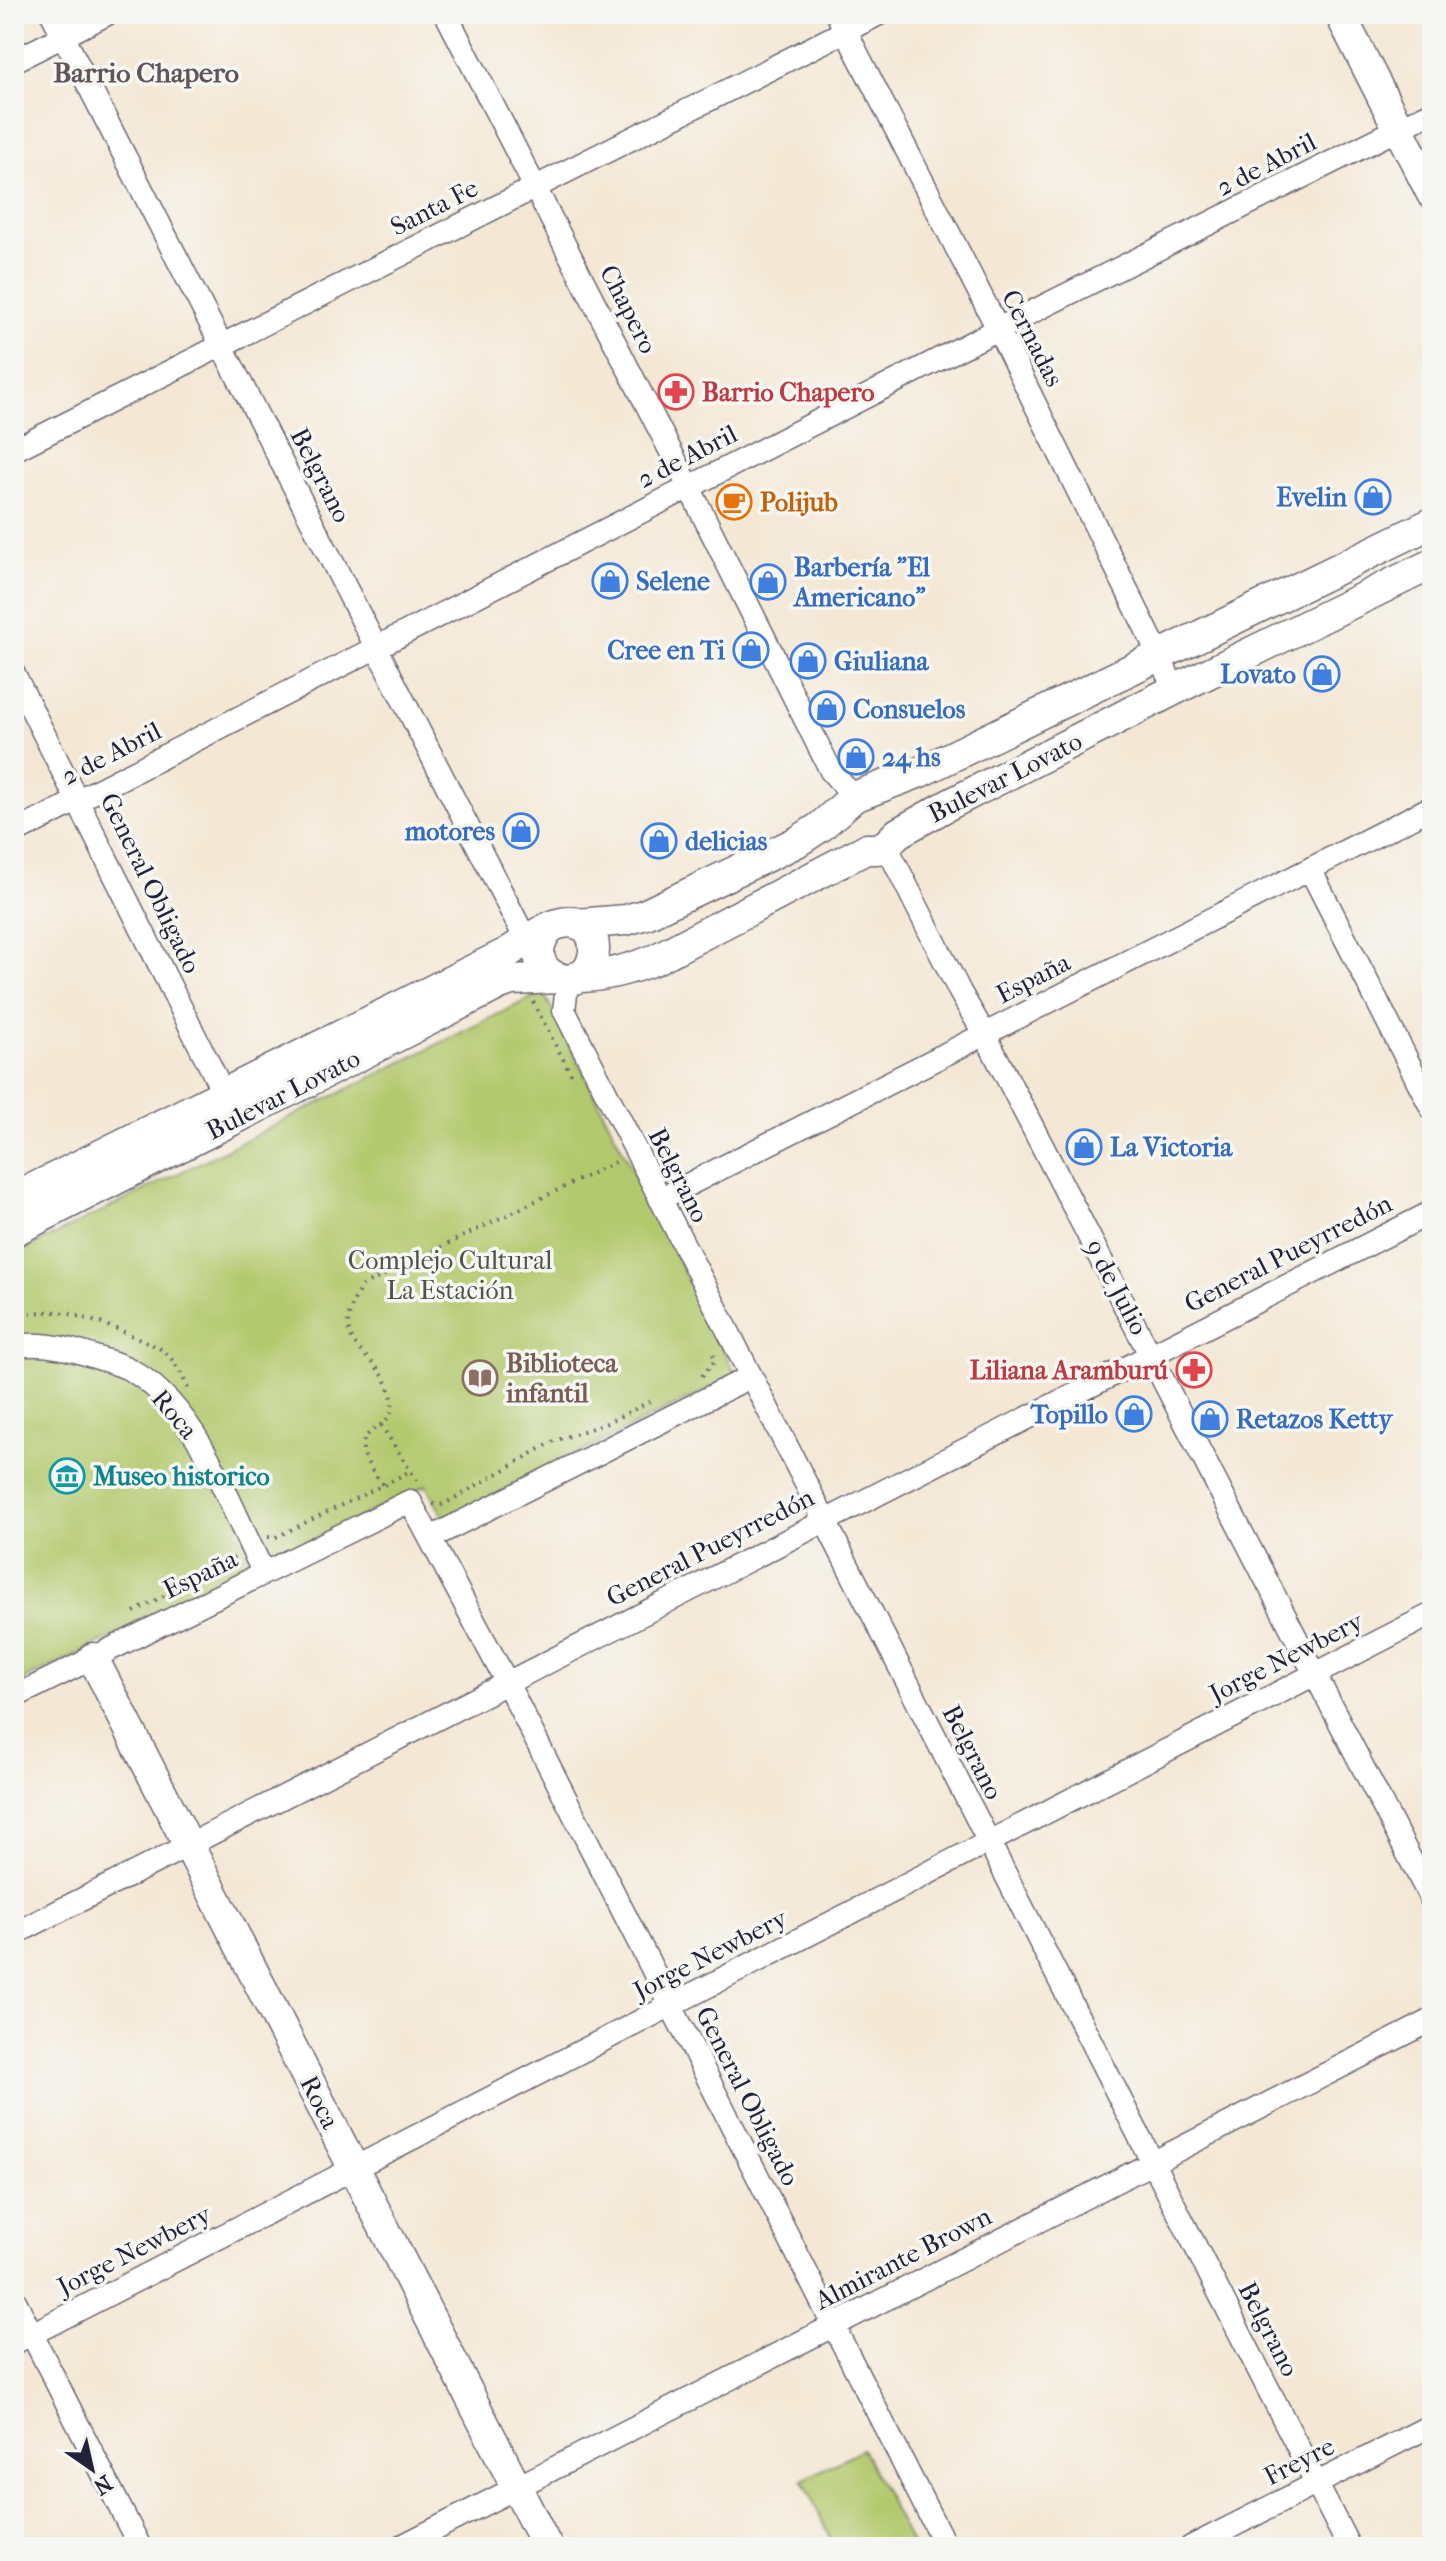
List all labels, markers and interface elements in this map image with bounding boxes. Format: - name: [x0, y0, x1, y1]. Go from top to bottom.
- district label: Barrio Chapero: [53, 56, 239, 89]
- street label: 2 de Abril: [1211, 126, 1321, 203]
- street label: Santa Fe: [385, 172, 483, 243]
- street label: Chapero: [593, 260, 664, 359]
- street label: Cernadas: [995, 285, 1070, 392]
- pharmacy icon: Barrio Chapero: [657, 373, 695, 411]
- place label: Barrio Chapero: [702, 377, 874, 408]
- street label: 2 de Abril: [632, 418, 742, 495]
- street label: Belgrano: [284, 423, 358, 528]
- shop icon: Evelin: [1354, 478, 1392, 516]
- place label: Evelin: [1276, 482, 1348, 513]
- cafe icon: Polijub: [715, 483, 753, 521]
- place label: Polijub: [760, 487, 838, 518]
- place label: Barbería "El Americano": [792, 552, 931, 613]
- shop icon: Selene: [591, 562, 629, 600]
- shop icon: Barbería "El Americano": [749, 563, 787, 601]
- place label: Selene: [636, 566, 710, 597]
- shop icon: Cree en Ti: [732, 631, 770, 669]
- place label: Cree en Ti: [607, 635, 725, 666]
- shop icon: Giuliana: [789, 642, 827, 680]
- place label: Giuliana: [834, 646, 930, 677]
- shop icon: Lovato: [1303, 655, 1341, 693]
- place label: Lovato: [1220, 659, 1296, 690]
- shop icon: Consuelos: [808, 690, 846, 728]
- place label: Consuelos: [853, 694, 966, 725]
- street label: 2 de Abril: [56, 715, 166, 792]
- street label: Bulevar Lovato: [923, 725, 1087, 829]
- shop icon: 24 hs: [837, 738, 875, 776]
- place label: 24 hs: [882, 742, 941, 774]
- street label: General Obligado: [93, 788, 208, 979]
- shop icon: motores: [502, 812, 540, 850]
- place label: motores: [404, 816, 495, 847]
- shop icon: delicias: [640, 822, 678, 860]
- place label: delicias: [685, 826, 768, 857]
- street label: España: [991, 946, 1076, 1010]
- street label: Bulevar Lovato: [201, 1042, 365, 1146]
- street label: Belgrano: [642, 1123, 716, 1228]
- shop icon: La Victoria: [1065, 1128, 1103, 1166]
- place label: La Victoria: [1110, 1132, 1233, 1163]
- street label: General Pueyrredón: [1179, 1188, 1397, 1319]
- street label: 9 de Julio: [1079, 1234, 1155, 1340]
- park label: Complejo Cultural La Estación: [348, 1245, 552, 1306]
- place label: Biblioteca infantil: [505, 1348, 618, 1409]
- pharmacy icon: Liliana Aramburú: [1175, 1351, 1213, 1389]
- place label: Liliana Aramburú: [970, 1355, 1168, 1386]
- library icon: Biblioteca infantil: [461, 1359, 499, 1397]
- street label: Roca: [145, 1383, 205, 1446]
- shop icon: Topillo: [1115, 1395, 1153, 1433]
- place label: Topillo: [1030, 1399, 1108, 1430]
- shop icon: Retazos Ketty: [1191, 1400, 1229, 1438]
- place label: Retazos Ketty: [1236, 1404, 1394, 1435]
- museum icon: Museo historico: [48, 1457, 86, 1495]
- place label: Museo historico: [93, 1461, 270, 1492]
- street label: General Pueyrredón: [601, 1482, 819, 1613]
- street label: España: [158, 1543, 243, 1606]
- street label: Jorge Newbery: [1202, 1605, 1369, 1710]
- street label: Belgrano: [936, 1700, 1010, 1805]
- street label: Jorge Newbery: [626, 1902, 793, 2007]
- street label: General Obligado: [689, 2001, 806, 2191]
- street label: Roca: [293, 2071, 346, 2135]
- street label: Jorge Newbery: [50, 2198, 217, 2303]
- street label: Almirante Brown: [809, 2201, 997, 2317]
- street label: Belgrano: [1232, 2277, 1306, 2382]
- north arrow: [52, 2429, 132, 2509]
- street label: Freyre: [1259, 2431, 1340, 2492]
- text: N: [88, 2469, 117, 2500]

